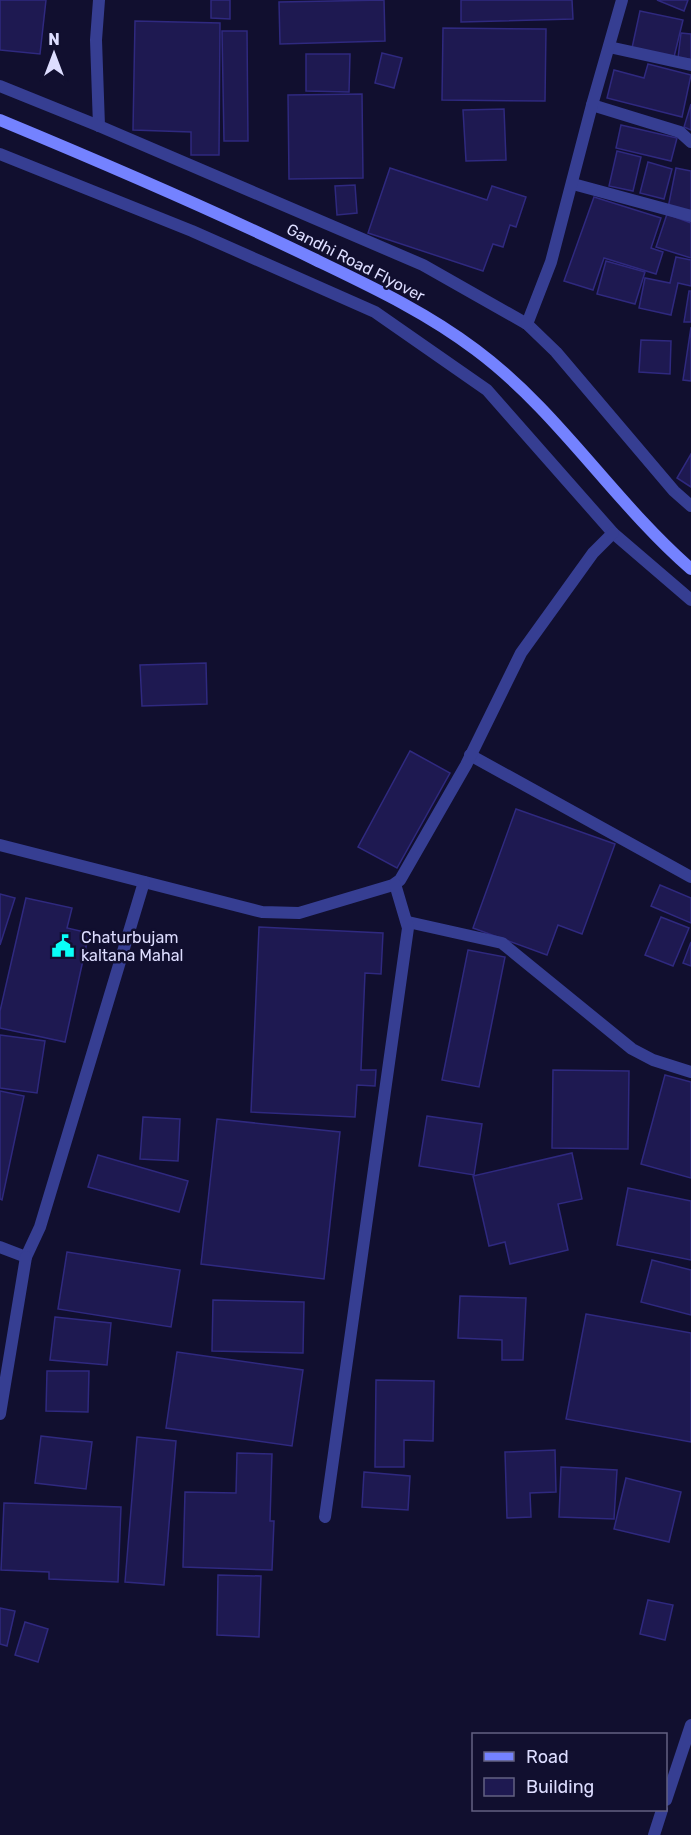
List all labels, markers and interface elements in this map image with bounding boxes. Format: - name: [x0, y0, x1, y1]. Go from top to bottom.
- north arrow: [24, 24, 84, 84]
- text: N: [48, 30, 60, 49]
- street label: Gandhi Road Flyover: [283, 219, 428, 306]
- place label: Chaturbujam kaltana Mahal: [81, 928, 183, 965]
- public building icon: Chaturbujam kaltana Mahal: [50, 933, 76, 959]
- legend: [472, 1733, 667, 1811]
- text: Road: [526, 1746, 569, 1768]
- text: Building: [526, 1776, 594, 1798]

